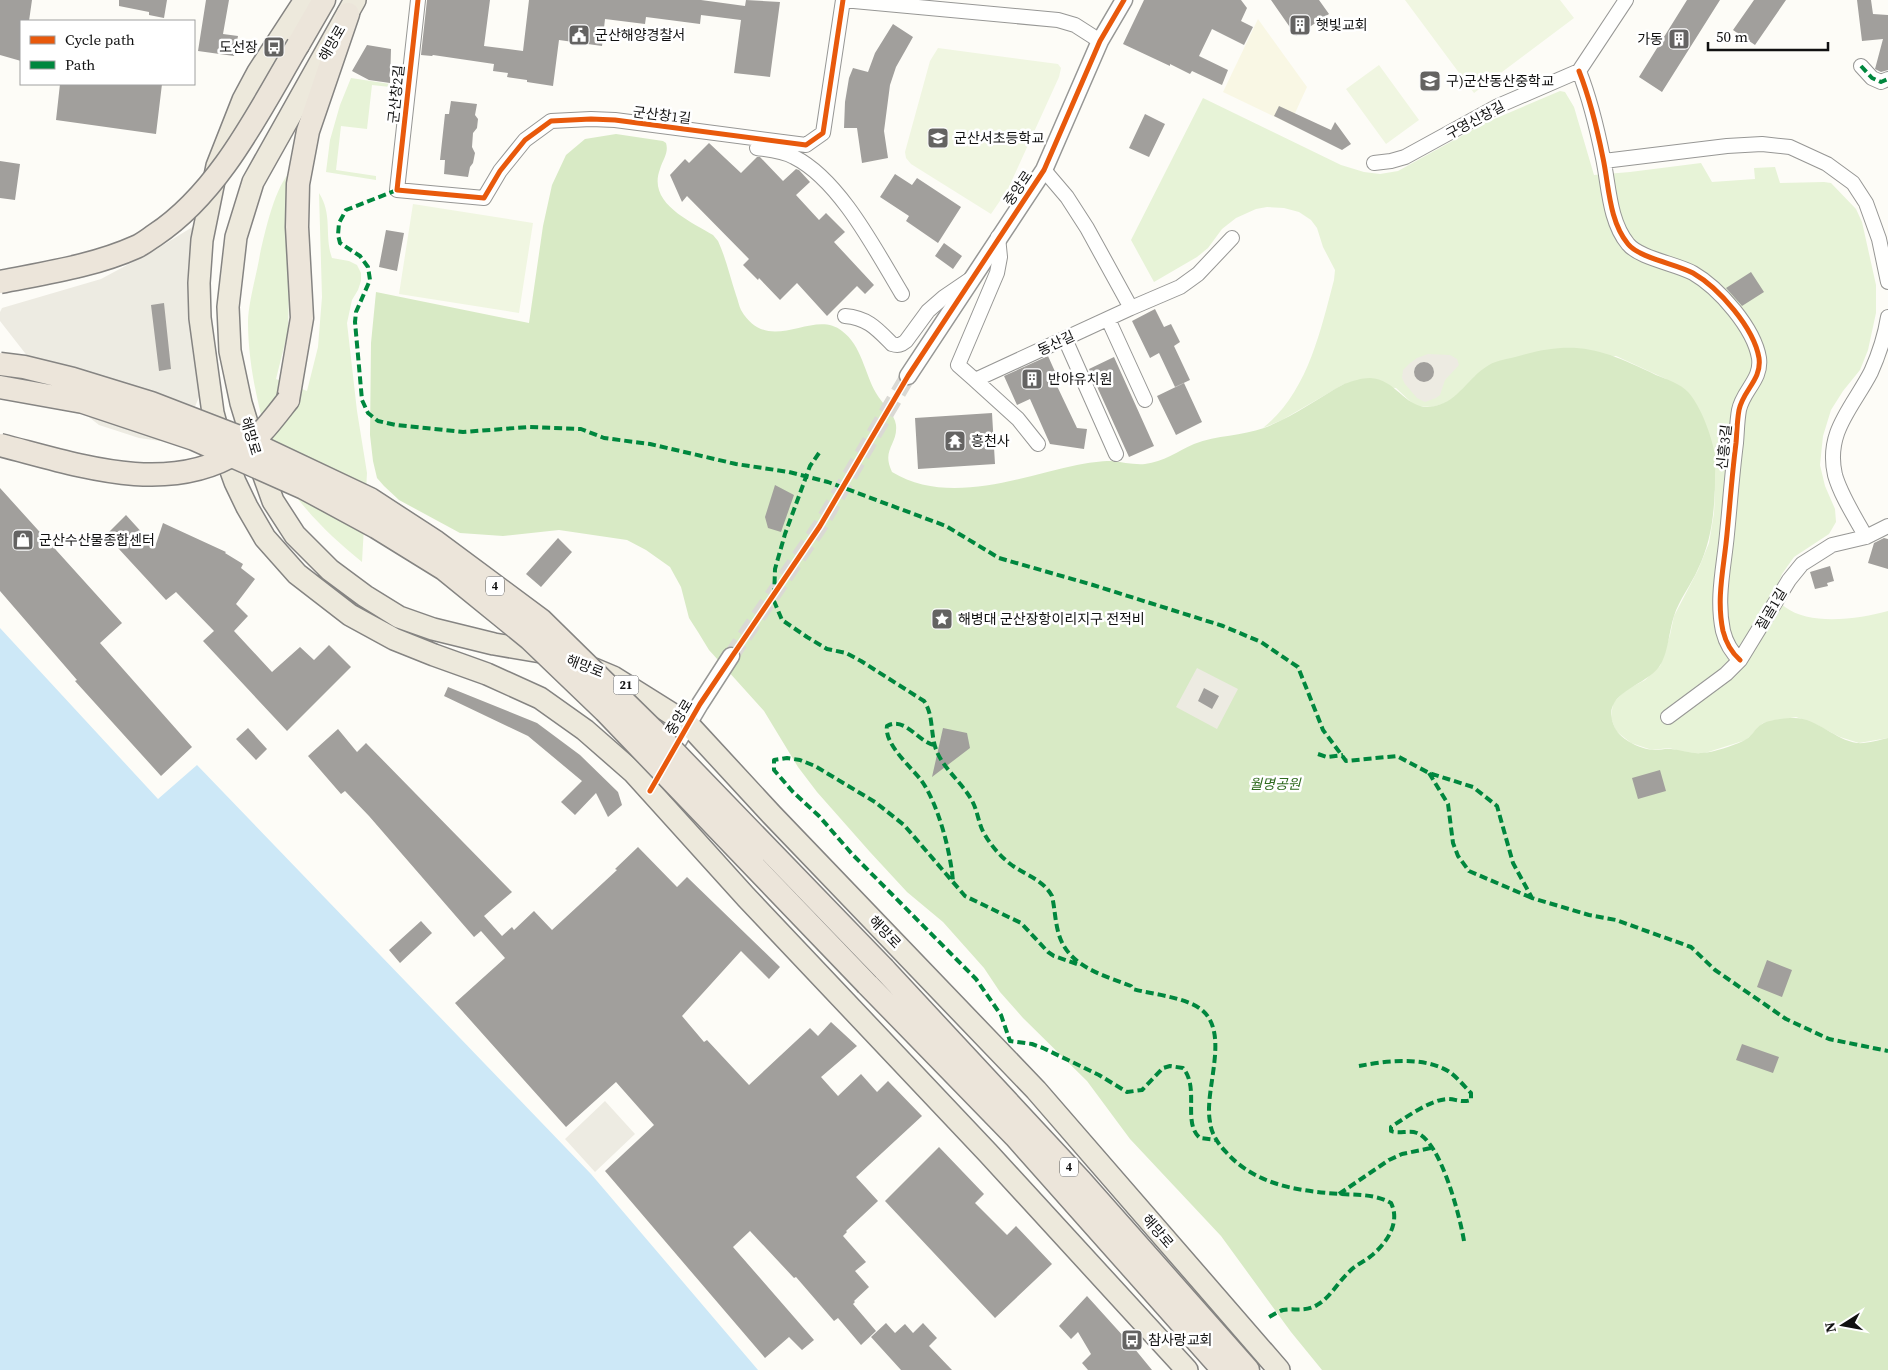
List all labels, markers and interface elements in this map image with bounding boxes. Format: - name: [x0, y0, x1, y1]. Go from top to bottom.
- building icon: 햇빛교회: [1288, 13, 1312, 37]
- place label: 햇빛교회: [1316, 15, 1368, 35]
- legend: [20, 20, 195, 85]
- scale bar: [1708, 20, 1828, 52]
- street label: 해망로: [314, 21, 350, 65]
- public building icon: 군산해양경찰서: [567, 23, 591, 47]
- place label: 군산해양경찰서: [595, 25, 685, 45]
- text: 50 m: [1716, 26, 1748, 47]
- building icon: 가동: [1667, 27, 1691, 51]
- text: Cycle path: [65, 29, 135, 50]
- place label: 가동: [1637, 29, 1663, 49]
- bus stop icon: 도선장: [262, 35, 286, 59]
- place label: 도선장: [219, 37, 258, 57]
- text: Path: [65, 54, 95, 75]
- street label: 군산창2길: [383, 64, 409, 124]
- school or university icon: 구)군산동산중학교: [1418, 69, 1442, 93]
- place label: 구)군산동산중학교: [1446, 71, 1554, 91]
- street label: 구영신창길: [1442, 96, 1508, 144]
- street label: 군산창1길: [632, 102, 692, 128]
- school or university icon: 군산서초등학교: [926, 126, 950, 150]
- place label: 군산서초등학교: [954, 128, 1044, 148]
- street label: 중앙로: [999, 166, 1037, 210]
- street label: 동산길: [1034, 326, 1078, 360]
- building icon: 반야유치원: [1020, 367, 1044, 391]
- place label: 반야유치원: [1048, 369, 1112, 389]
- street label: 해망로: [236, 415, 266, 458]
- street label: 신흥3길: [1712, 423, 1736, 471]
- temple icon: 흥천사: [943, 429, 967, 453]
- place label: 흥천사: [971, 431, 1010, 451]
- shop icon: 군산수산물종합센터: [11, 528, 35, 552]
- place label: 군산수산물종합센터: [39, 530, 155, 550]
- road number: 4: [486, 576, 504, 596]
- street label: 절골1길: [1751, 584, 1791, 634]
- place icon: 해병대 군산장항이리지구 전적비: [930, 607, 954, 631]
- place label: 해병대 군산장항이리지구 전적비: [958, 609, 1145, 629]
- street label: 해망로: [563, 650, 607, 682]
- road number: 21: [614, 676, 638, 694]
- street label: 중앙로: [660, 695, 698, 739]
- park label: 월명공원: [1249, 774, 1302, 794]
- street label: 해망로: [864, 911, 906, 953]
- road number: 4: [1060, 1158, 1078, 1176]
- street label: 해망로: [1138, 1210, 1178, 1252]
- north arrow: [1818, 1300, 1868, 1350]
- text: N: [1819, 1321, 1841, 1334]
- bus stop icon: 참사랑교회: [1120, 1328, 1144, 1352]
- place label: 참사랑교회: [1148, 1330, 1212, 1350]

